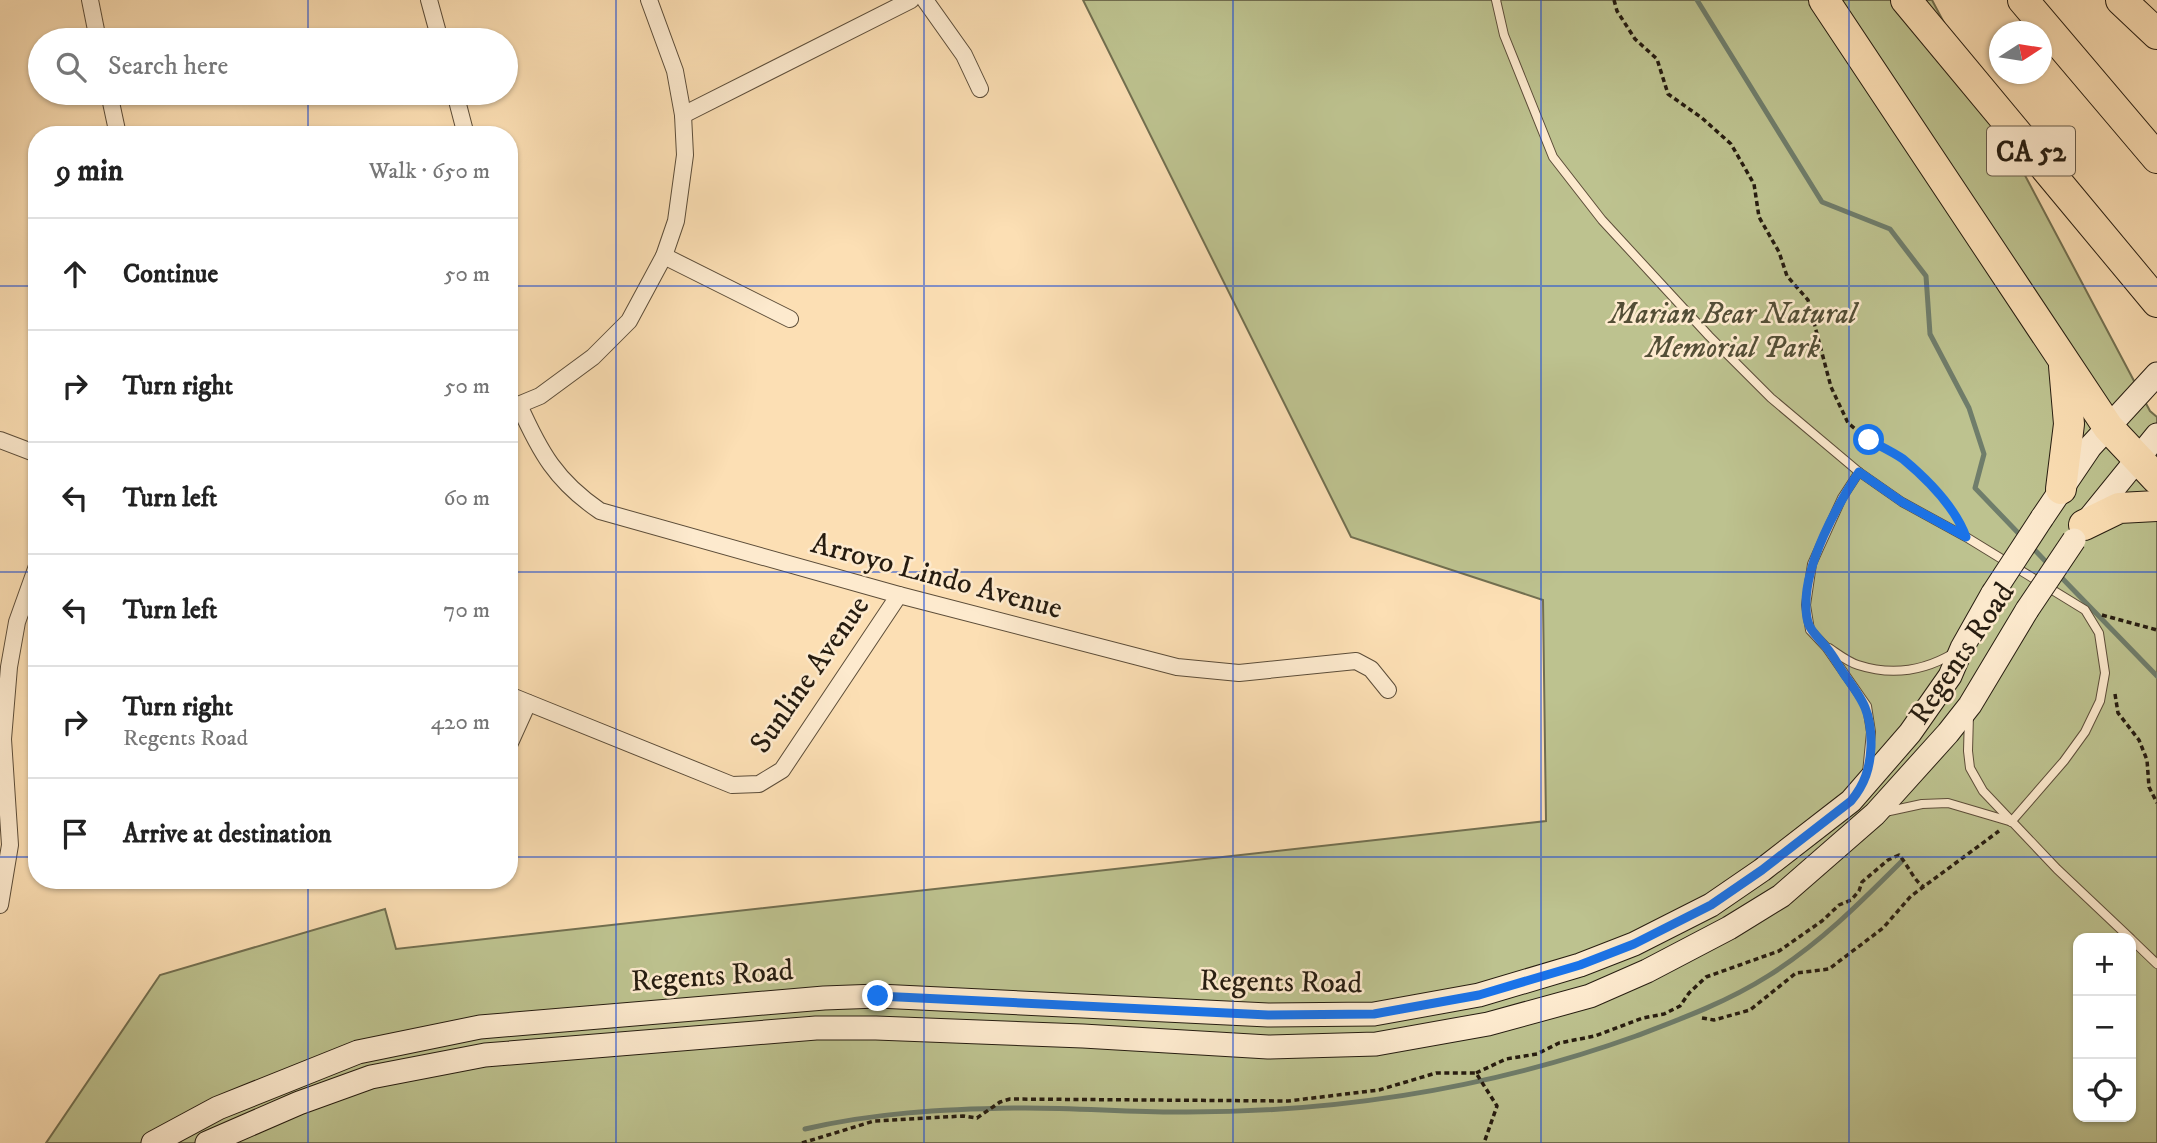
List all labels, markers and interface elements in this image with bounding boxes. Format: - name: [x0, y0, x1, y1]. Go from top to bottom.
- north arrow: [1989, 21, 2052, 84]
- search box: [28, 28, 518, 105]
- icon: search: [52, 48, 90, 86]
- text: Search here: [108, 50, 228, 83]
- road number: CA 52: [1987, 127, 2075, 176]
- text: 9 min: [56, 153, 123, 190]
- text: Walk · 650 m: [369, 157, 490, 186]
- icon: ahead: [56, 255, 94, 293]
- text: Continue: [123, 258, 218, 291]
- text: 50 m: [444, 260, 490, 289]
- park label: Marian Bear Natural Memorial Park: [1607, 296, 1860, 367]
- icon: right: [56, 367, 94, 405]
- text: Turn right: [123, 370, 233, 403]
- text: 50 m: [444, 372, 490, 401]
- route start: [1853, 424, 1884, 455]
- icon: left: [56, 479, 94, 517]
- text: Turn left: [123, 482, 217, 515]
- text: 60 m: [443, 484, 490, 513]
- street label: Arroyo Lindo Avenue: [807, 525, 1066, 628]
- street label: Regents Road: [1901, 576, 2023, 732]
- street label: Sunline Avenue: [742, 589, 878, 761]
- icon: left: [56, 591, 94, 629]
- text: Turn left: [123, 594, 217, 627]
- text: 70 m: [443, 596, 490, 625]
- text: Turn right: [123, 691, 233, 724]
- icon: right: [56, 703, 94, 741]
- text: 420 m: [431, 708, 490, 737]
- text: Regents Road: [123, 724, 248, 753]
- icon: arrive: [56, 815, 94, 853]
- text: Arrive at destination: [123, 818, 332, 851]
- map controls: [2073, 933, 2136, 1122]
- button: +: [2073, 933, 2136, 996]
- street label: Regents Road: [630, 952, 795, 1001]
- street label: Regents Road: [1199, 963, 1363, 1002]
- route end: [862, 980, 893, 1011]
- button: −: [2073, 996, 2136, 1059]
- button: locate: [2073, 1059, 2136, 1122]

